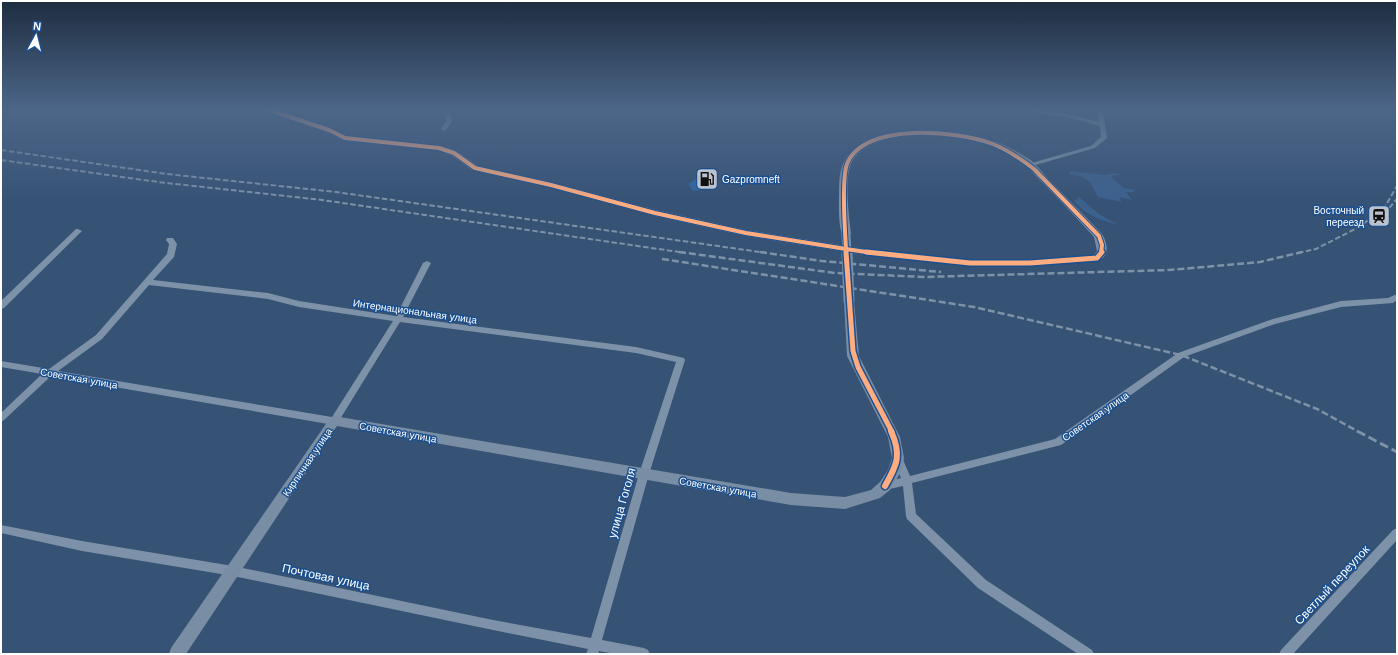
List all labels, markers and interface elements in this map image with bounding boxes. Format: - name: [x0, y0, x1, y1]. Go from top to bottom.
- north arrow: [16, 16, 56, 56]
- text: N: [33, 20, 42, 33]
- fuel station icon: Gazpromneft: [694, 166, 720, 192]
- place label: Gazpromneft: [722, 174, 780, 185]
- station icon: Восточный переезд: [1366, 203, 1392, 229]
- place label: Восточный переезд: [1313, 205, 1364, 228]
- street label: Интернациональная улица: [352, 297, 478, 326]
- street label: Советская улица: [39, 366, 119, 391]
- street label: Советская улица: [1060, 389, 1131, 443]
- street label: Советская улица: [358, 420, 438, 445]
- street label: Кирпичная улица: [281, 426, 335, 498]
- street label: улица Гоголя: [605, 466, 639, 540]
- street label: Советская улица: [678, 475, 758, 500]
- street label: Светлый переулок: [1292, 542, 1373, 628]
- street label: Почтовая улица: [281, 561, 371, 593]

